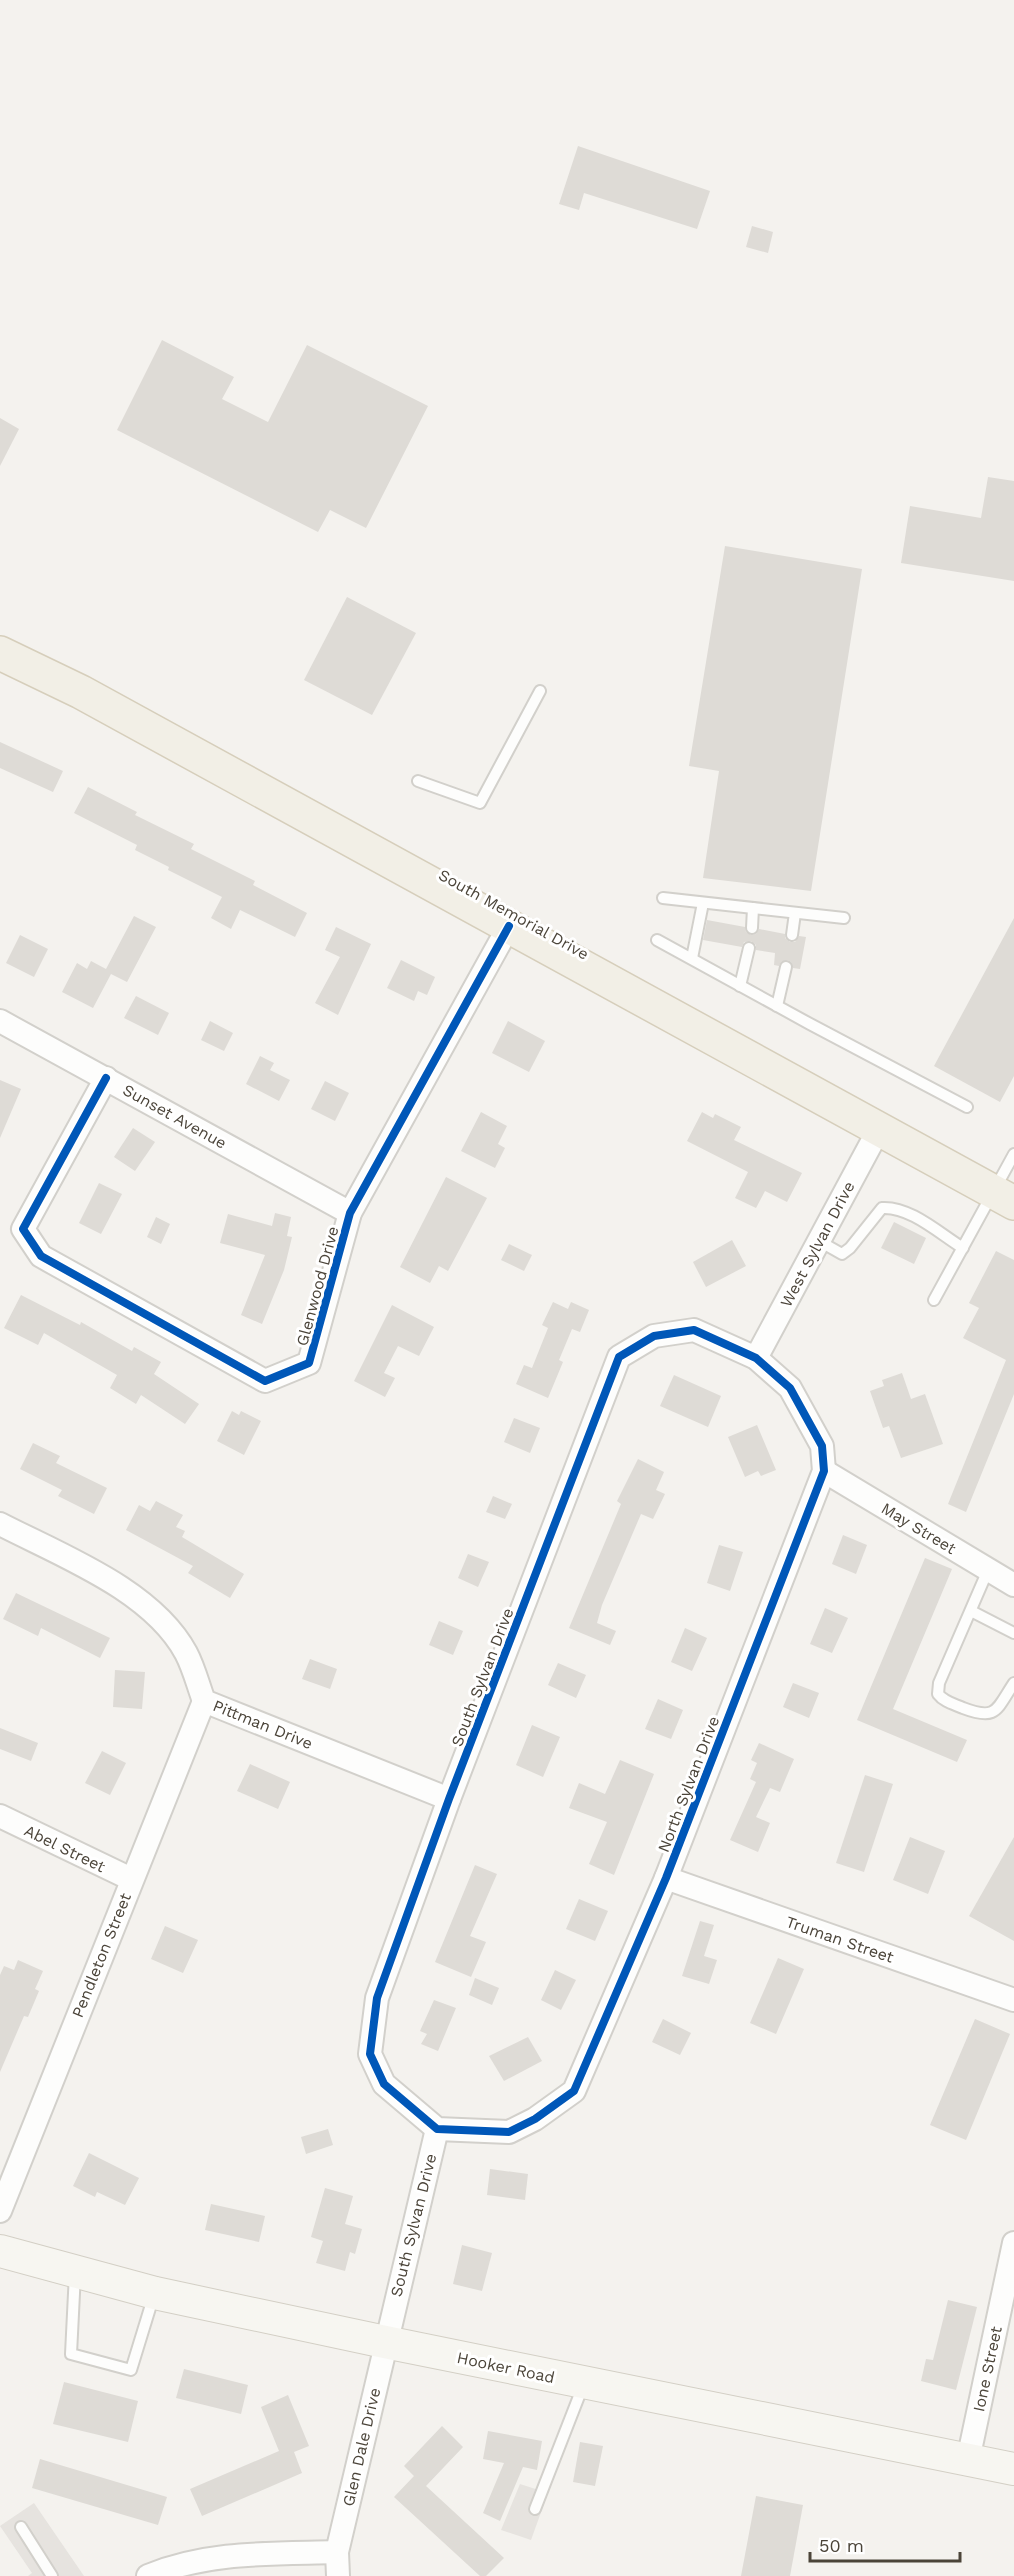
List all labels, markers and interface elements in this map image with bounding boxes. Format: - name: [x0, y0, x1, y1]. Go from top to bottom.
- street label: South Memorial Drive: [435, 865, 592, 964]
- street label: Sunset Avenue: [120, 1080, 230, 1153]
- street label: West Sylvan Drive: [776, 1178, 859, 1310]
- street label: Glenwood Drive: [292, 1224, 343, 1348]
- street label: May Street: [878, 1499, 960, 1558]
- street label: South Sylvan Drive: [447, 1605, 518, 1749]
- street label: Pittman Drive: [210, 1696, 315, 1753]
- street label: North Sylvan Drive: [654, 1713, 723, 1855]
- street label: Abel Street: [21, 1821, 109, 1876]
- street label: Pendleton Street: [68, 1890, 135, 2020]
- street label: Truman Street: [783, 1912, 897, 1967]
- street label: South Sylvan Drive: [387, 2152, 440, 2299]
- street label: Ione Street: [969, 2324, 1006, 2414]
- street label: Hooker Road: [455, 2348, 557, 2387]
- street label: Glen Dale Drive: [339, 2386, 384, 2508]
- scale bar: [810, 2525, 960, 2563]
- text: 50 m: [819, 2535, 864, 2556]

